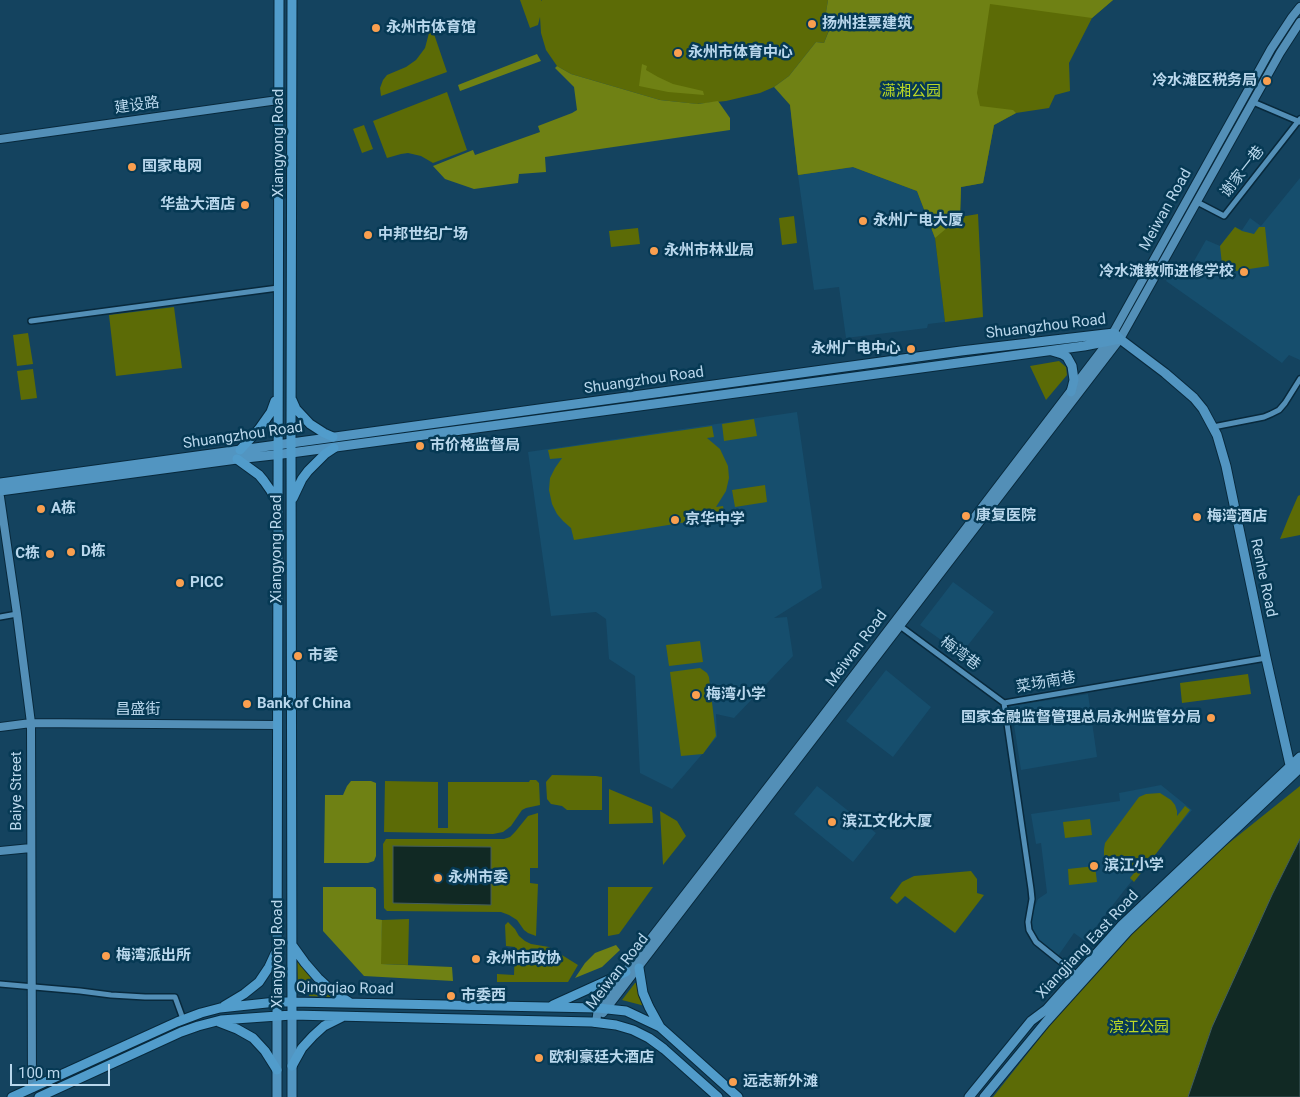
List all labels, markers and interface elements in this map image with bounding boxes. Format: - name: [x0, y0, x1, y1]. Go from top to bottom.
- place label: 扬州挂票建筑: [822, 15, 912, 33]
- marker: 扬州挂票建筑: [806, 18, 818, 30]
- place label: 永州市体育馆: [386, 19, 476, 37]
- marker: 永州市体育馆: [370, 22, 382, 34]
- place label: 永州市体育中心: [688, 44, 793, 62]
- marker: 永州市体育中心: [672, 47, 684, 59]
- place label: 冷水滩区税务局: [1152, 72, 1257, 90]
- marker: 冷水滩区税务局: [1261, 75, 1273, 87]
- park label: 潇湘公园: [881, 83, 941, 101]
- street label: Xiangyong Road: [270, 89, 288, 197]
- street label: 建设路: [113, 94, 161, 118]
- street label: 谢家一巷: [1217, 143, 1269, 201]
- place label: 国家电网: [142, 158, 202, 176]
- marker: 国家电网: [126, 161, 138, 173]
- street label: Meiwan Road: [1136, 166, 1196, 254]
- place label: 华盐大酒店: [160, 196, 235, 214]
- marker: 华盐大酒店: [239, 199, 251, 211]
- place label: 永州广电大厦: [873, 212, 963, 230]
- marker: 永州广电大厦: [857, 215, 869, 227]
- place label: 中邦世纪广场: [378, 226, 468, 244]
- marker: 中邦世纪广场: [362, 229, 374, 241]
- place label: 永州市林业局: [664, 242, 754, 260]
- marker: 永州市林业局: [648, 245, 660, 257]
- place label: 冷水滩教师进修学校: [1099, 263, 1234, 281]
- marker: 冷水滩教师进修学校: [1238, 266, 1250, 278]
- street label: Shuangzhou Road: [985, 311, 1107, 343]
- place label: 永州广电中心: [811, 340, 901, 358]
- marker: 永州广电中心: [905, 343, 917, 355]
- street label: Shuangzhou Road: [583, 364, 705, 398]
- street label: Shuangzhou Road: [182, 419, 304, 453]
- place label: 市价格监督局: [430, 437, 520, 455]
- marker: 市价格监督局: [414, 440, 426, 452]
- street label: Xiangyong Road: [268, 495, 286, 603]
- place label: A栋: [51, 500, 76, 518]
- marker: A栋: [35, 503, 47, 515]
- place label: 康复医院: [976, 507, 1036, 525]
- place label: 梅湾酒店: [1207, 508, 1267, 526]
- marker: 康复医院: [960, 510, 972, 522]
- place label: 京华中学: [685, 511, 745, 529]
- marker: 梅湾酒店: [1191, 511, 1203, 523]
- marker: 京华中学: [669, 514, 681, 526]
- street label: Renhe Road: [1246, 537, 1280, 619]
- place label: D栋: [81, 543, 106, 561]
- place label: C栋: [15, 545, 40, 563]
- marker: D栋: [65, 546, 77, 558]
- marker: C栋: [44, 548, 56, 560]
- place label: PICC: [190, 574, 224, 592]
- marker: PICC: [174, 577, 186, 589]
- street label: Meiwan Road: [823, 607, 891, 691]
- street label: 梅湾巷: [937, 633, 983, 675]
- place label: 市委: [308, 647, 338, 665]
- marker: 市委: [292, 650, 304, 662]
- street label: 菜场南巷: [1015, 669, 1077, 697]
- place label: 梅湾小学: [706, 686, 766, 704]
- marker: 梅湾小学: [690, 689, 702, 701]
- place label: Bank of China: [257, 695, 351, 713]
- marker: Bank of China: [241, 698, 253, 710]
- street label: 昌盛街: [116, 701, 160, 719]
- place label: 国家金融监督管理总局永州监管分局: [961, 709, 1201, 727]
- marker: 国家金融监督管理总局永州监管分局: [1205, 712, 1217, 724]
- street label: Baiye Street: [8, 751, 26, 831]
- place label: 滨江文化大厦: [842, 813, 932, 831]
- marker: 滨江文化大厦: [826, 816, 838, 828]
- place label: 滨江小学: [1104, 857, 1164, 875]
- marker: 滨江小学: [1088, 860, 1100, 872]
- place label: 永州市委: [448, 869, 508, 887]
- marker: 永州市委: [432, 872, 444, 884]
- street label: Xiangjiang East Road: [1033, 887, 1143, 1003]
- street label: Xiangyong Road: [269, 900, 287, 1008]
- street label: Meiwan Road: [583, 931, 653, 1013]
- place label: 梅湾派出所: [116, 947, 191, 965]
- marker: 梅湾派出所: [100, 950, 112, 962]
- place label: 永州市政协: [486, 950, 561, 968]
- marker: 永州市政协: [470, 953, 482, 965]
- street label: Qingqiao Road: [296, 979, 394, 999]
- place label: 市委西: [461, 987, 506, 1005]
- marker: 市委西: [445, 990, 457, 1002]
- park label: 滨江公园: [1109, 1019, 1169, 1037]
- place label: 欧利豪廷大酒店: [549, 1049, 654, 1067]
- marker: 欧利豪廷大酒店: [533, 1052, 545, 1064]
- scale bar: [12, 1054, 112, 1086]
- text: 100 m: [18, 1064, 60, 1082]
- place label: 远志新外滩: [743, 1073, 818, 1091]
- marker: 远志新外滩: [727, 1076, 739, 1088]

